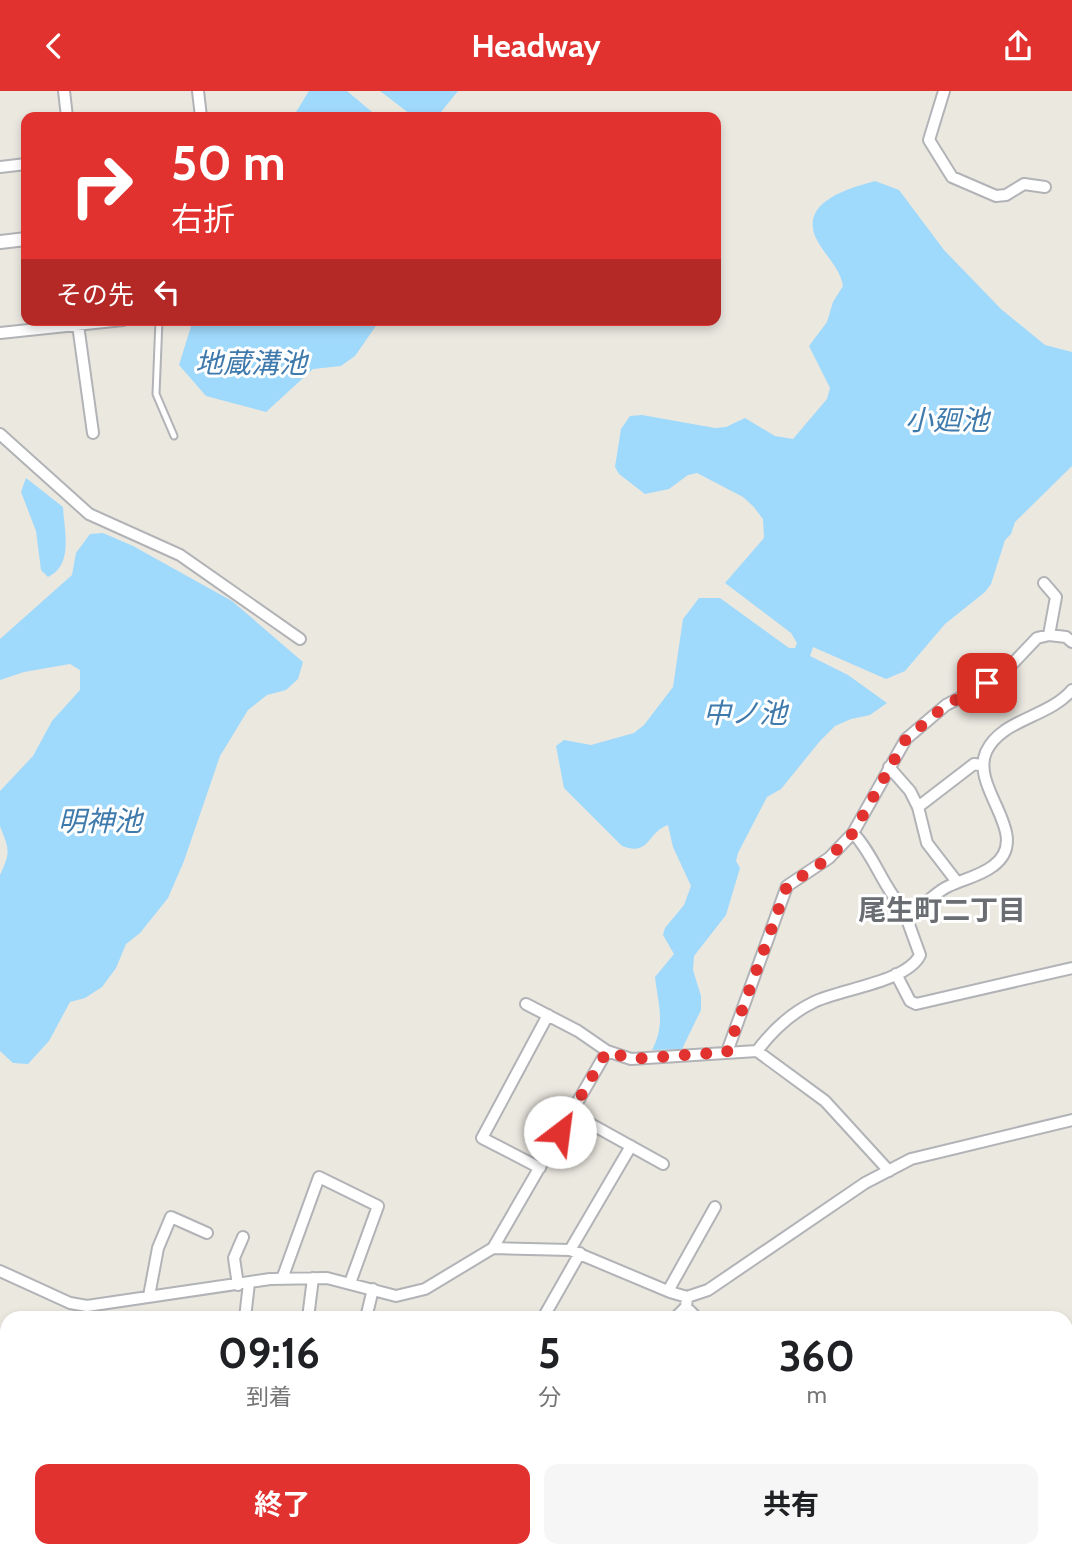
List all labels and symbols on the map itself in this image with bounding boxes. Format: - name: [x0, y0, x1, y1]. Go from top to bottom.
- water label: 地蔵溝池: [195, 346, 310, 380]
- water label: 小廻池: [905, 403, 992, 437]
- pin: [957, 653, 1017, 713]
- water label: 中ノ池: [703, 696, 790, 730]
- water label: 明神池: [58, 804, 145, 838]
- district label: 尾生町二丁目: [858, 893, 1026, 927]
- position arrow: [523, 1095, 597, 1169]

